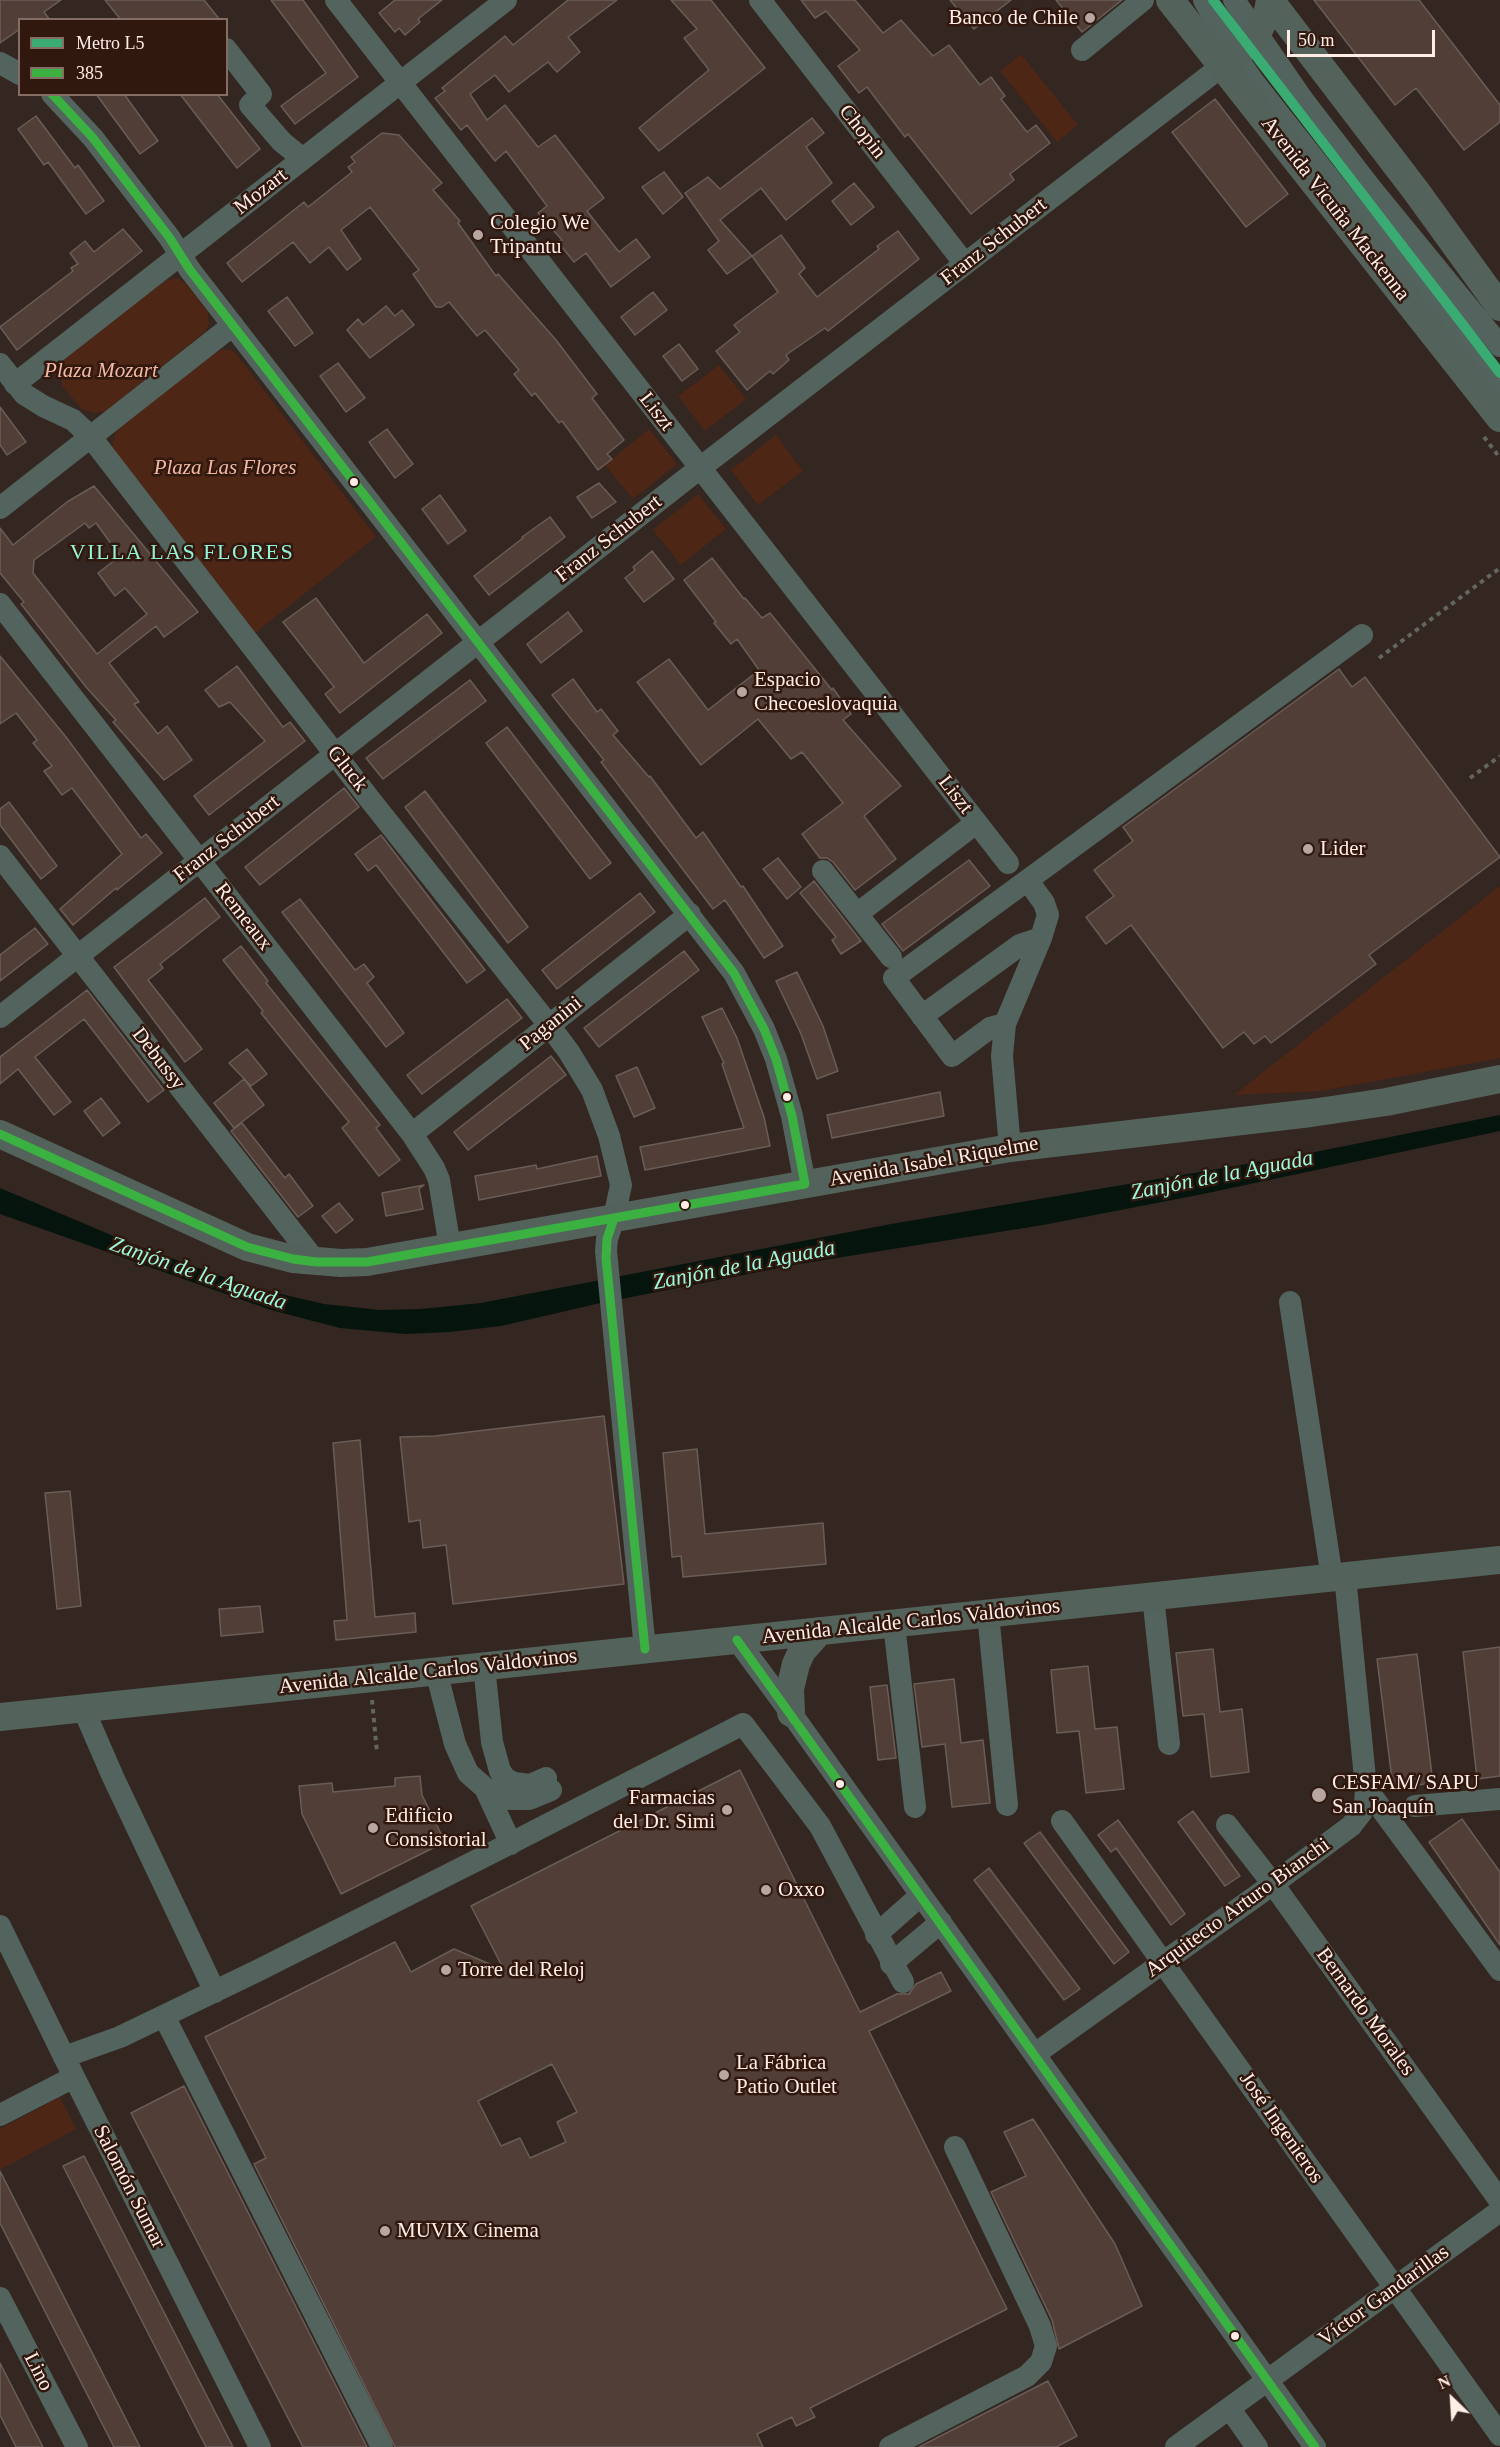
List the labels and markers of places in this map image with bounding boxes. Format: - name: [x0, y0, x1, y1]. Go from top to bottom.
- place label: Banco de Chile: [949, 5, 1078, 31]
- marker: Banco de Chile: [1083, 11, 1097, 25]
- place label: Colegio We Tripantu: [490, 210, 589, 260]
- marker: Colegio We Tripantu: [471, 228, 485, 242]
- unlabelled marker: [348, 476, 360, 488]
- place label: Espacio Checoeslovaquia: [754, 667, 897, 717]
- marker: Espacio Checoeslovaquia: [735, 685, 749, 699]
- place label: Lider: [1320, 836, 1365, 862]
- marker: Lider: [1301, 842, 1315, 856]
- unlabelled marker: [781, 1091, 793, 1103]
- unlabelled marker: [679, 1199, 691, 1211]
- place label: CESFAM/ SAPU San Joaquín: [1332, 1770, 1479, 1820]
- unlabelled marker: [834, 1778, 846, 1790]
- place label: Farmacias del Dr. Simi: [613, 1785, 715, 1835]
- marker: CESFAM/ SAPU San Joaquín: [1310, 1786, 1328, 1804]
- place label: Edificio Consistorial: [385, 1803, 487, 1853]
- marker: Farmacias del Dr. Simi: [720, 1803, 734, 1817]
- marker: Edificio Consistorial: [366, 1821, 380, 1835]
- place label: Oxxo: [778, 1877, 825, 1903]
- marker: Oxxo: [759, 1883, 773, 1897]
- place label: Torre del Reloj: [458, 1957, 585, 1983]
- marker: Torre del Reloj: [439, 1963, 453, 1977]
- place label: La Fábrica Patio Outlet: [736, 2050, 837, 2100]
- marker: La Fábrica Patio Outlet: [717, 2068, 731, 2082]
- place label: MUVIX Cinema: [397, 2218, 539, 2244]
- marker: MUVIX Cinema: [378, 2224, 392, 2238]
- unlabelled marker: [1229, 2330, 1241, 2342]

